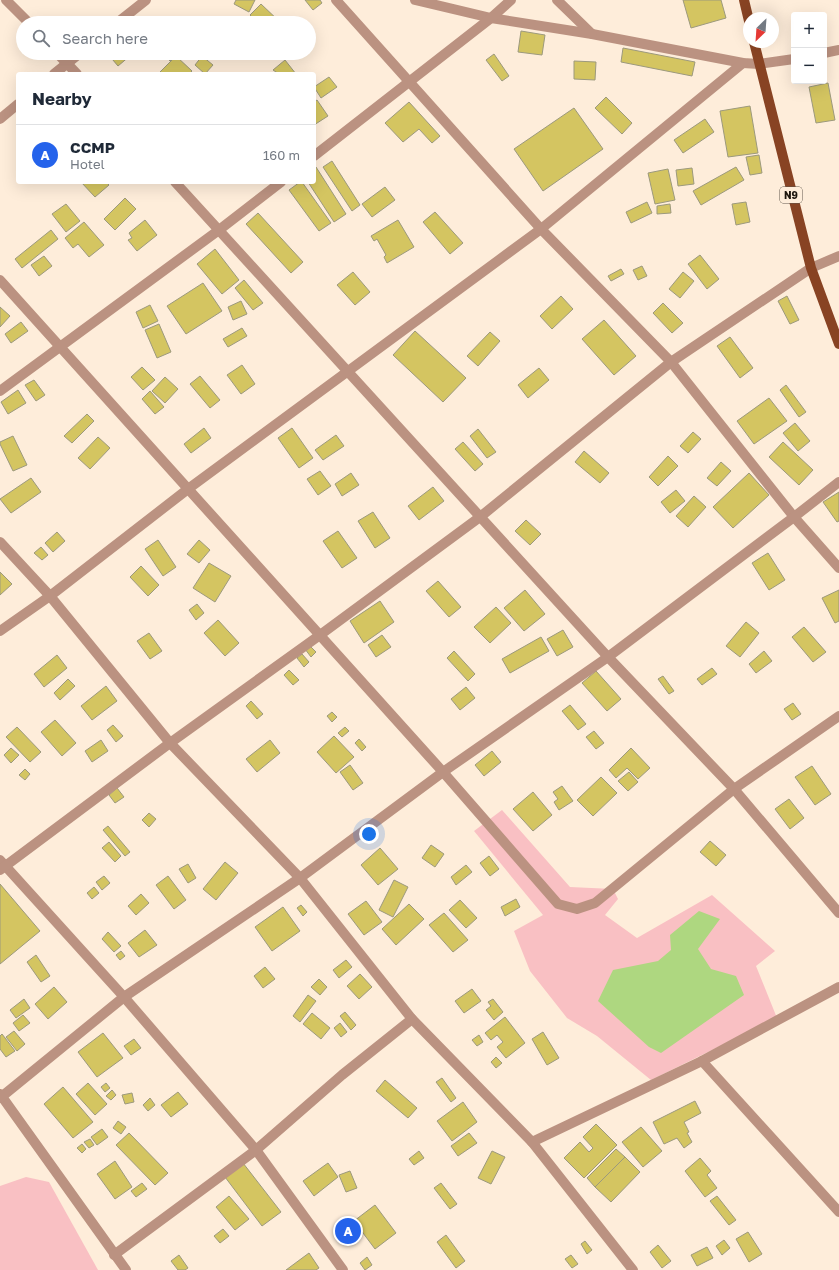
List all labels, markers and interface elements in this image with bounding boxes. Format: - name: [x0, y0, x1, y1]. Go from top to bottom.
- north arrow: [743, 12, 779, 48]
- map controls: [791, 12, 827, 84]
- button: +: [791, 12, 827, 48]
- search box: [16, 16, 316, 60]
- icon: search: [30, 27, 52, 49]
- text: Search here: [62, 29, 148, 47]
- button: −: [791, 48, 827, 84]
- text: Nearby: [32, 88, 92, 109]
- text: CCMP: [70, 138, 115, 156]
- text: A: [40, 147, 50, 163]
- text: 160 m: [263, 147, 300, 163]
- text: Hotel: [70, 156, 105, 172]
- road number: N9: [780, 187, 802, 203]
- your location: [359, 824, 379, 844]
- pin: A: [335, 1216, 361, 1246]

